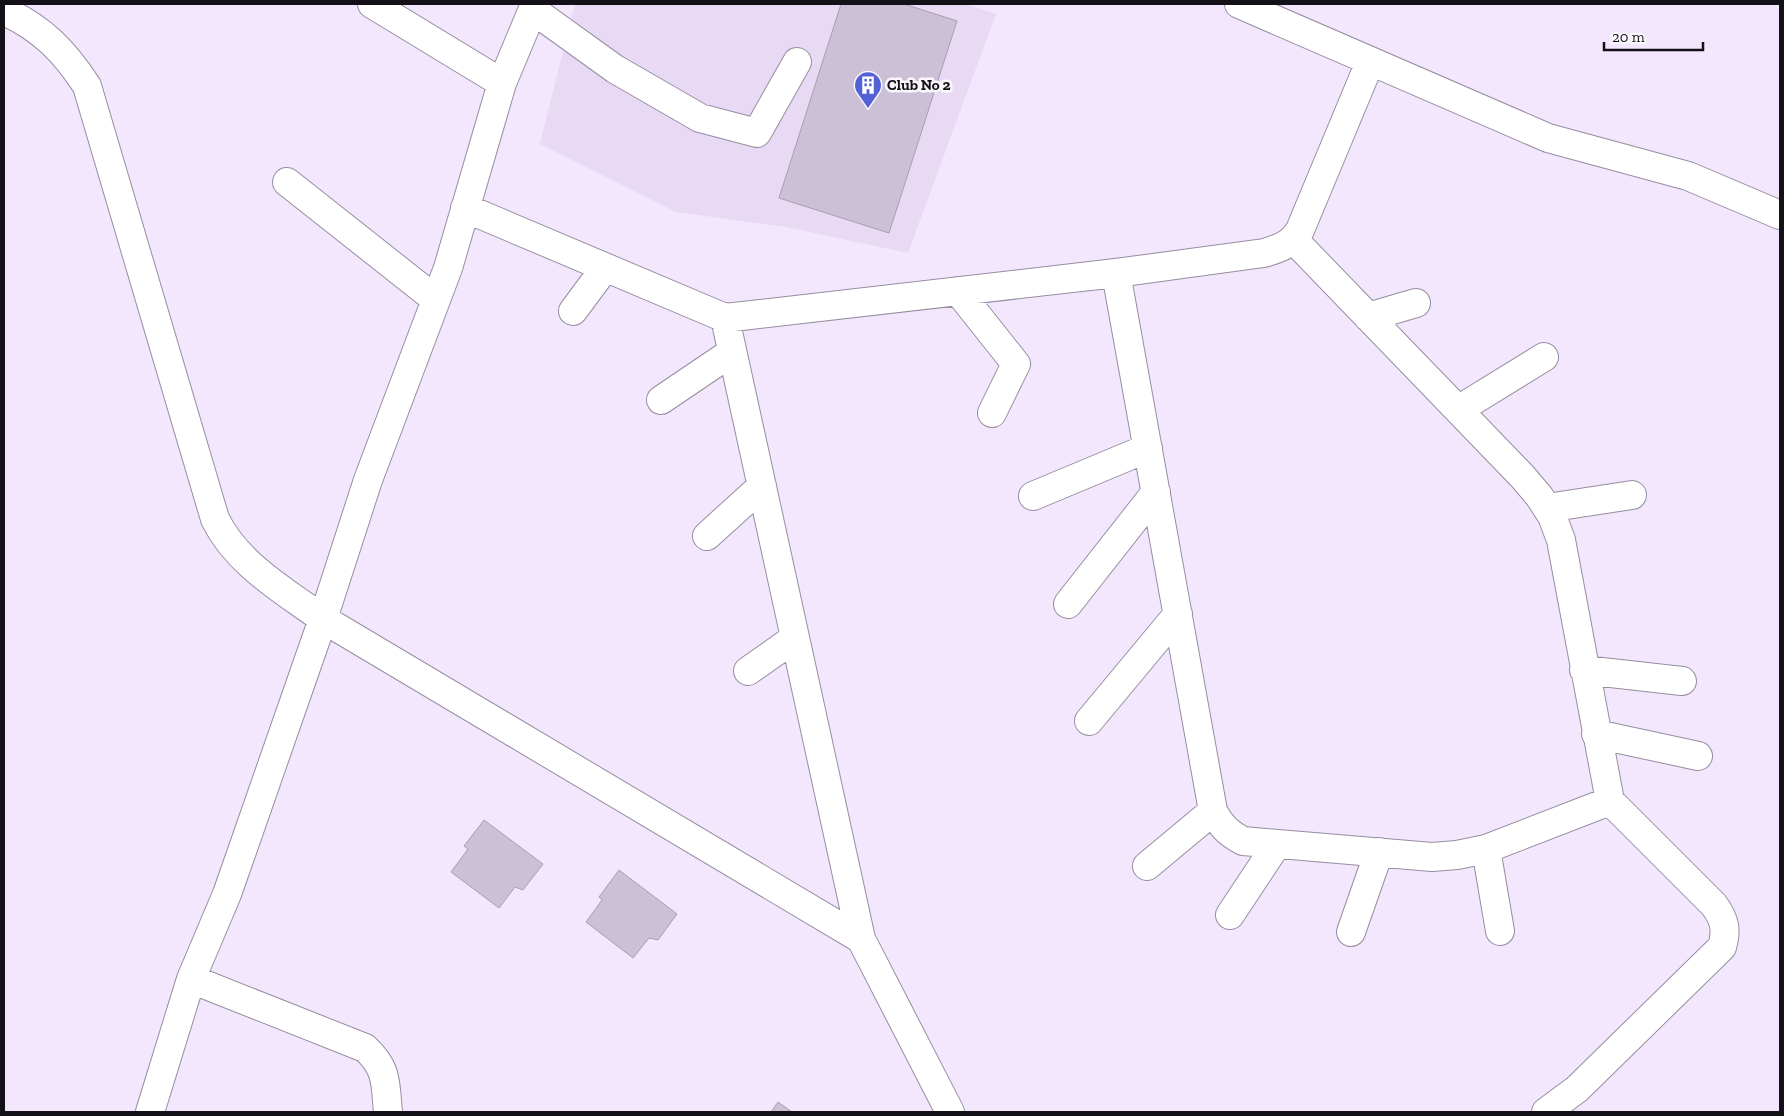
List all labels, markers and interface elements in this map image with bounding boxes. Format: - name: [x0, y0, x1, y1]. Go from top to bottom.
- scale bar: [1604, 20, 1703, 52]
- text: 20 m: [1612, 28, 1645, 46]
- building icon: Club No 2: [853, 70, 883, 109]
- place label: Club No 2: [887, 76, 951, 94]

